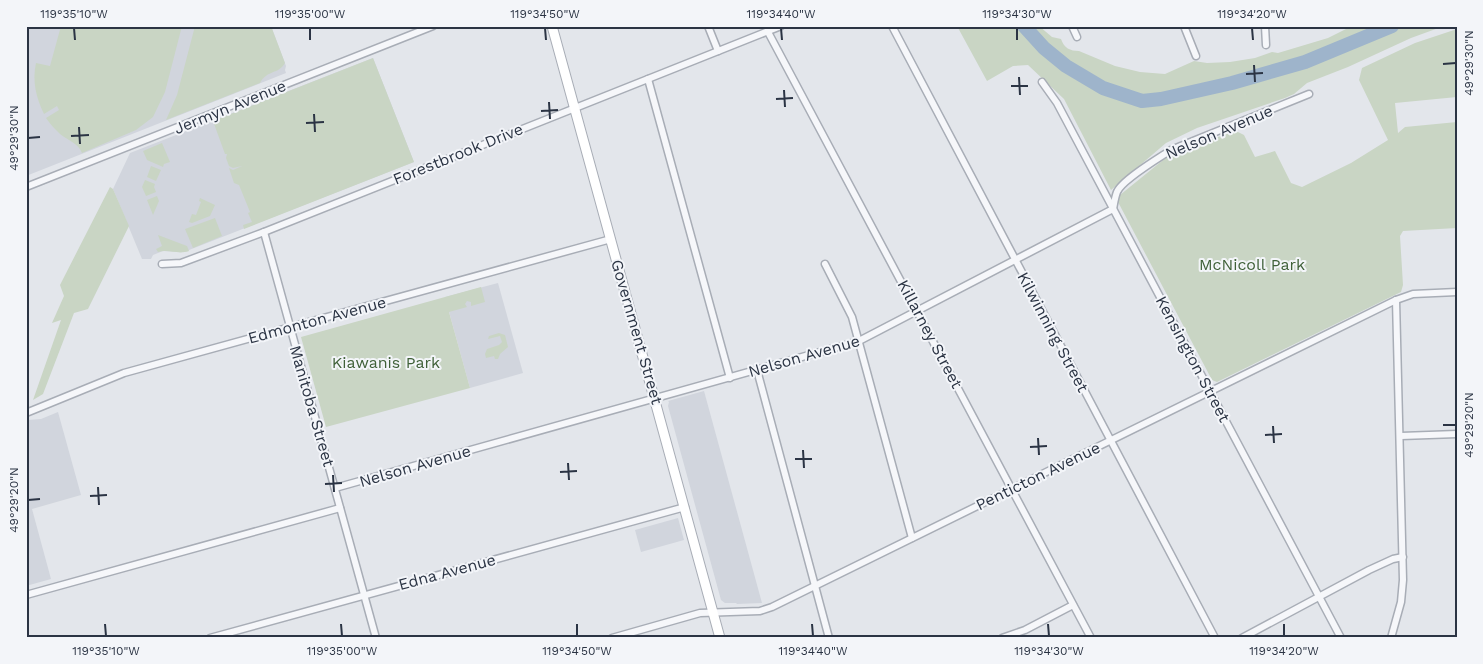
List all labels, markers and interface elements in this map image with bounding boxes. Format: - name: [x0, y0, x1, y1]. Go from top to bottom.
- text: 119°35'10"W: [40, 7, 108, 21]
- text: 119°35'00"W: [275, 7, 346, 21]
- text: 119°34'50"W: [510, 7, 580, 21]
- text: 119°34'40"W: [747, 7, 816, 21]
- text: 119°34'30"W: [982, 7, 1052, 21]
- text: 119°34'20"W: [1217, 7, 1287, 21]
- text: 49°29'30"N: [1462, 30, 1476, 96]
- street label: Jermyn Avenue: [171, 76, 289, 138]
- street label: Nelson Avenue: [1162, 101, 1276, 163]
- text: 49°29'30"N: [7, 105, 21, 171]
- street label: Forestbrook Drive: [390, 119, 526, 189]
- park label: McNicoll Park: [1199, 255, 1305, 274]
- street label: Government Street: [607, 257, 667, 407]
- street label: Kilwinning Street: [1013, 269, 1093, 395]
- street label: Killarney Street: [893, 276, 967, 392]
- street label: Edmonton Avenue: [246, 292, 388, 348]
- street label: Kensington Street: [1152, 293, 1234, 425]
- street label: Nelson Avenue: [746, 331, 862, 381]
- street label: Manitoba Street: [286, 343, 338, 469]
- park label: Kiawanis Park: [332, 353, 440, 372]
- text: 49°29'20"N: [1462, 392, 1476, 458]
- street label: Penticton Avenue: [973, 438, 1103, 514]
- street label: Nelson Avenue: [357, 441, 473, 491]
- text: 49°29'20"N: [7, 467, 21, 533]
- street label: Edna Avenue: [396, 550, 498, 594]
- text: 119°35'10"W: [72, 644, 140, 658]
- text: 119°35'00"W: [307, 644, 378, 658]
- text: 119°34'50"W: [542, 644, 612, 658]
- text: 119°34'40"W: [779, 644, 848, 658]
- text: 119°34'30"W: [1014, 644, 1084, 658]
- text: 119°34'20"W: [1249, 644, 1319, 658]

